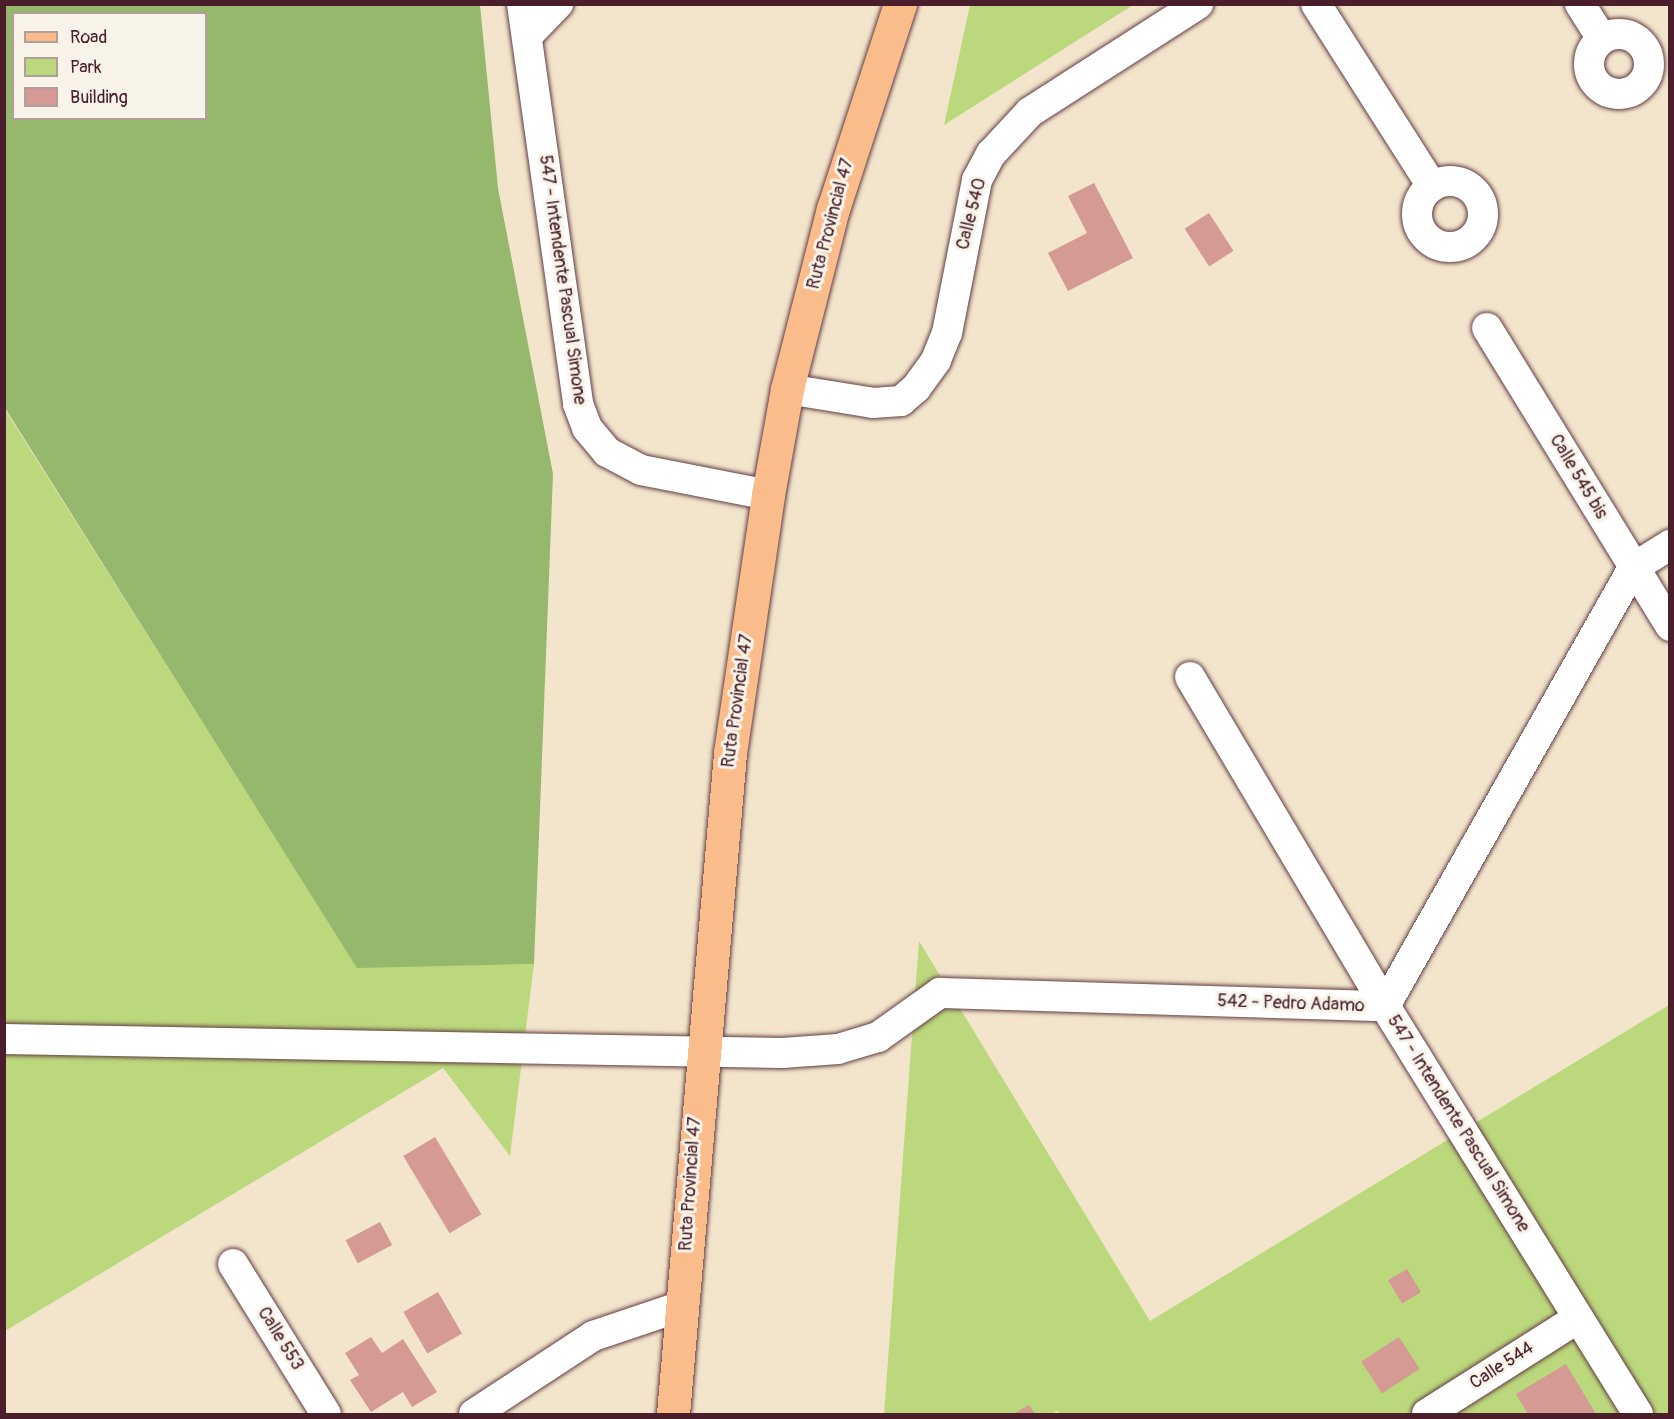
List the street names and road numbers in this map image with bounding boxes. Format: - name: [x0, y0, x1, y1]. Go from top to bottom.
- street label: 547 - Intendente Pascual Simone: [534, 154, 590, 406]
- street label: Ruta Provincial 47: [803, 156, 859, 292]
- street label: Calle 540: [953, 176, 991, 252]
- street label: Calle 545 bis: [1544, 431, 1612, 523]
- street label: Ruta Provincial 47: [718, 633, 758, 769]
- street label: 542 - Pedro Adamo: [1217, 991, 1365, 1017]
- street label: 547 - Intendente Pascual Simone: [1382, 1011, 1534, 1237]
- street label: Ruta Provincial 47: [676, 1116, 706, 1252]
- street label: Calle 553: [252, 1303, 308, 1375]
- street label: Calle 544: [1466, 1337, 1538, 1395]

